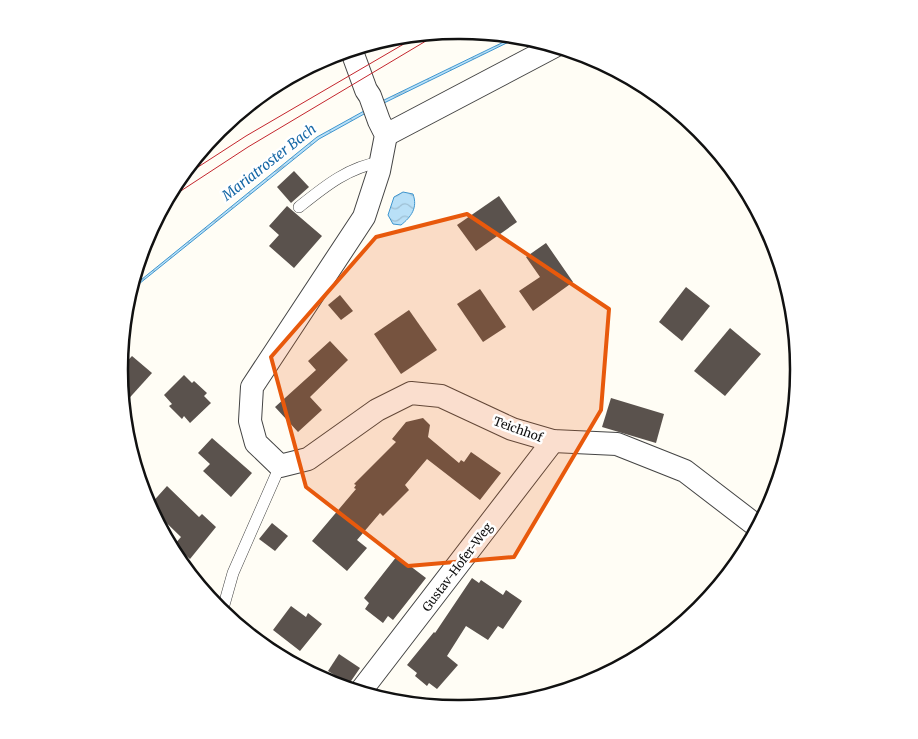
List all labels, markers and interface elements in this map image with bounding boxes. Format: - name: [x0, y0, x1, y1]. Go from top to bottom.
- water label: Mariatroster Bach: [217, 120, 320, 205]
- street label: Teichhof: [491, 413, 545, 445]
- street label: Gustav-Hofer-Weg: [419, 519, 496, 614]

